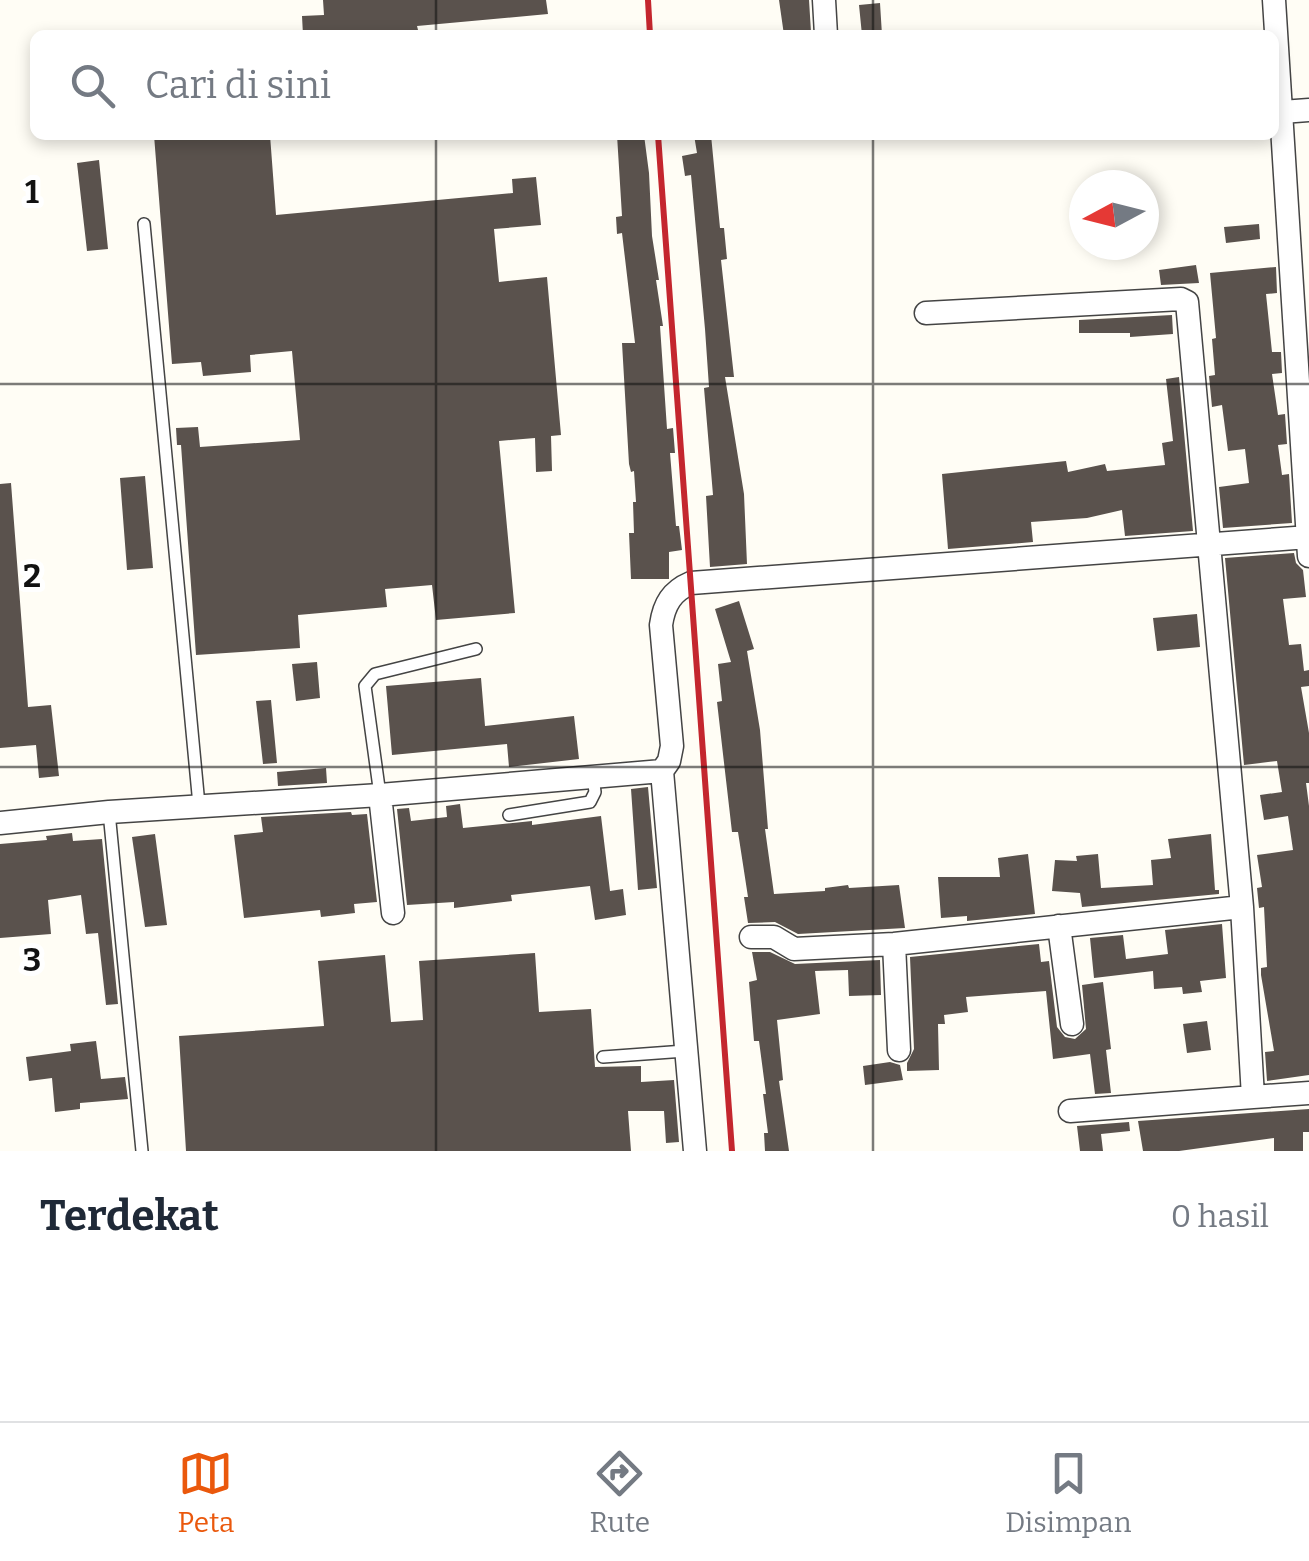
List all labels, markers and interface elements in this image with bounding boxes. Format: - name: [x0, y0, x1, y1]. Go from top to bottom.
- search box: [30, 30, 1279, 140]
- icon: search: [65, 58, 120, 113]
- text: Cari di sini: [145, 62, 331, 108]
- north arrow: [1069, 170, 1159, 260]
- text: 1: [25, 173, 39, 211]
- text: 2: [23, 557, 41, 595]
- text: 3: [23, 941, 41, 979]
- text: Terdekat: [40, 1191, 219, 1241]
- text: 0 hasil: [1171, 1197, 1269, 1235]
- tab: Peta: [178, 1446, 234, 1539]
- tab: Rute: [590, 1446, 650, 1539]
- tab: Disimpan: [1005, 1446, 1131, 1539]

